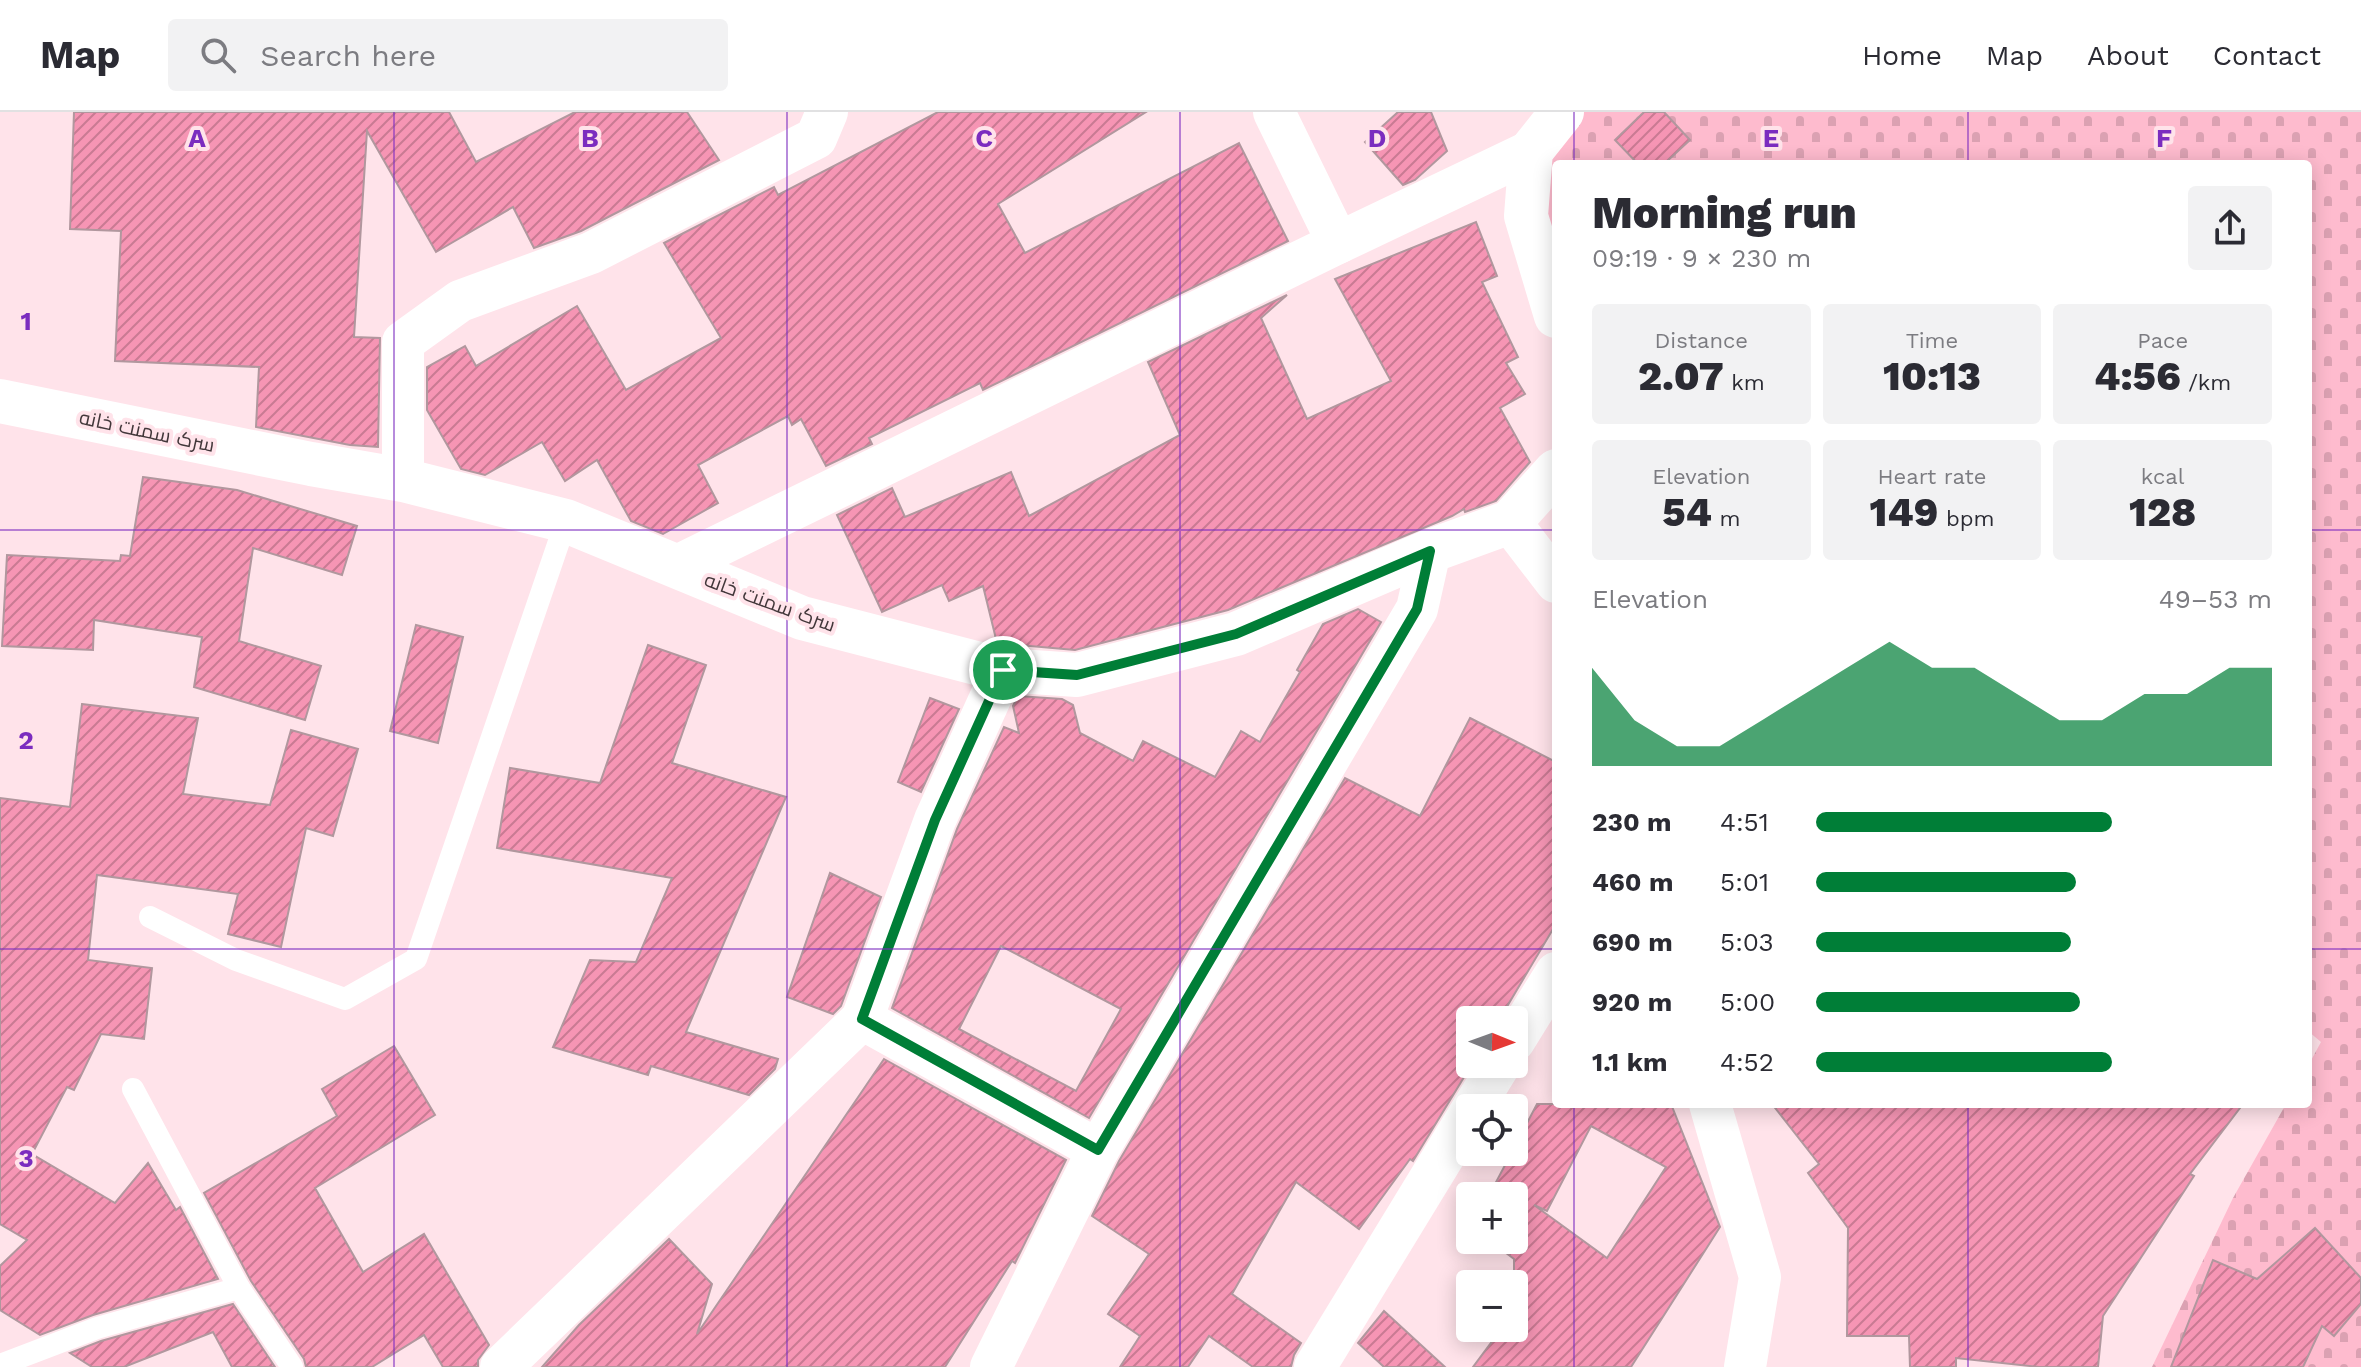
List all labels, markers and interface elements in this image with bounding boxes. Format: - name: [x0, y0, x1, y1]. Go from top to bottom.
- search box: [168, 19, 728, 91]
- text: Map: [40, 33, 120, 77]
- icon: search: [196, 33, 240, 77]
- text: Search here: [260, 38, 436, 73]
- text: Home: [1862, 39, 1942, 72]
- text: Map: [1986, 39, 2043, 72]
- text: About: [2087, 39, 2169, 72]
- text: Contact: [2213, 39, 2321, 72]
- text: A: [188, 123, 206, 153]
- text: B: [581, 123, 599, 153]
- text: C: [975, 123, 993, 153]
- text: D: [1368, 123, 1386, 153]
- text: E: [1763, 123, 1779, 153]
- text: F: [2156, 123, 2172, 153]
- button: share: [2188, 186, 2272, 270]
- text: Morning run: [1592, 187, 1857, 239]
- text: 09:19 · 9 × 230 m: [1592, 243, 1811, 273]
- text: 1: [20, 306, 32, 336]
- text: Distance: [1655, 328, 1748, 353]
- text: Time: [1906, 328, 1958, 353]
- text: Pace: [2137, 328, 2188, 353]
- text: 2.07: [1638, 353, 1724, 400]
- text: 10:13: [1883, 353, 1981, 400]
- text: 4:56: [2094, 353, 2181, 400]
- text: km: [1724, 370, 1765, 395]
- text: /km: [2181, 370, 2231, 395]
- street label: سرک سمنت خانه: [77, 405, 217, 457]
- text: Elevation: [1652, 464, 1750, 489]
- text: Heart rate: [1878, 464, 1986, 489]
- text: kcal: [2141, 464, 2184, 489]
- text: 54: [1662, 489, 1712, 536]
- text: 149: [1870, 489, 1938, 536]
- text: 128: [2129, 489, 2196, 536]
- text: m: [1712, 506, 1740, 531]
- text: bpm: [1938, 506, 1994, 531]
- street label: سرک سمنت خانه: [701, 567, 839, 637]
- text: Elevation: [1592, 584, 1708, 614]
- text: 49–53 m: [2159, 584, 2272, 614]
- pin: [969, 636, 1037, 704]
- icon: arrive: [981, 648, 1025, 692]
- text: 2: [18, 725, 34, 755]
- text: 230 m: [1592, 807, 1672, 837]
- text: 4:51: [1720, 807, 1769, 837]
- text: 460 m: [1592, 867, 1673, 897]
- text: 5:01: [1720, 867, 1769, 897]
- text: 690 m: [1592, 927, 1673, 957]
- text: 5:03: [1720, 927, 1774, 957]
- text: 920 m: [1592, 987, 1672, 1017]
- text: 5:00: [1720, 987, 1775, 1017]
- north arrow: [1456, 1006, 1528, 1078]
- map controls: [1456, 1006, 1528, 1342]
- text: 1.1 km: [1592, 1047, 1667, 1077]
- text: 4:52: [1720, 1047, 1774, 1077]
- button: locate: [1456, 1094, 1528, 1166]
- text: 3: [18, 1143, 34, 1173]
- button: +: [1456, 1182, 1528, 1254]
- button: −: [1456, 1270, 1528, 1342]

